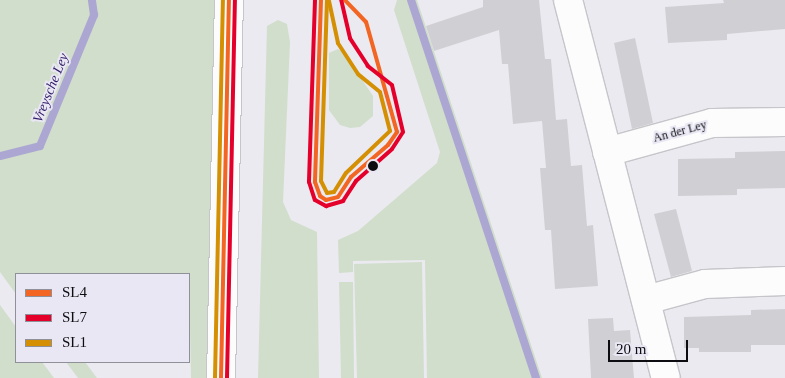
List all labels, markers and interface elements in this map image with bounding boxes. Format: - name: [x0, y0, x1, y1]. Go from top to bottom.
- water label: Vreysche Ley: [29, 51, 73, 125]
- street label: An der Ley: [652, 118, 708, 146]
- unlabelled marker: [368, 161, 378, 171]
- legend: [15, 273, 190, 363]
- text: SL4: [62, 284, 87, 300]
- text: SL7: [62, 309, 87, 325]
- scale bar: [610, 330, 690, 362]
- text: SL1: [62, 334, 87, 350]
- text: 20 m: [616, 341, 646, 357]

